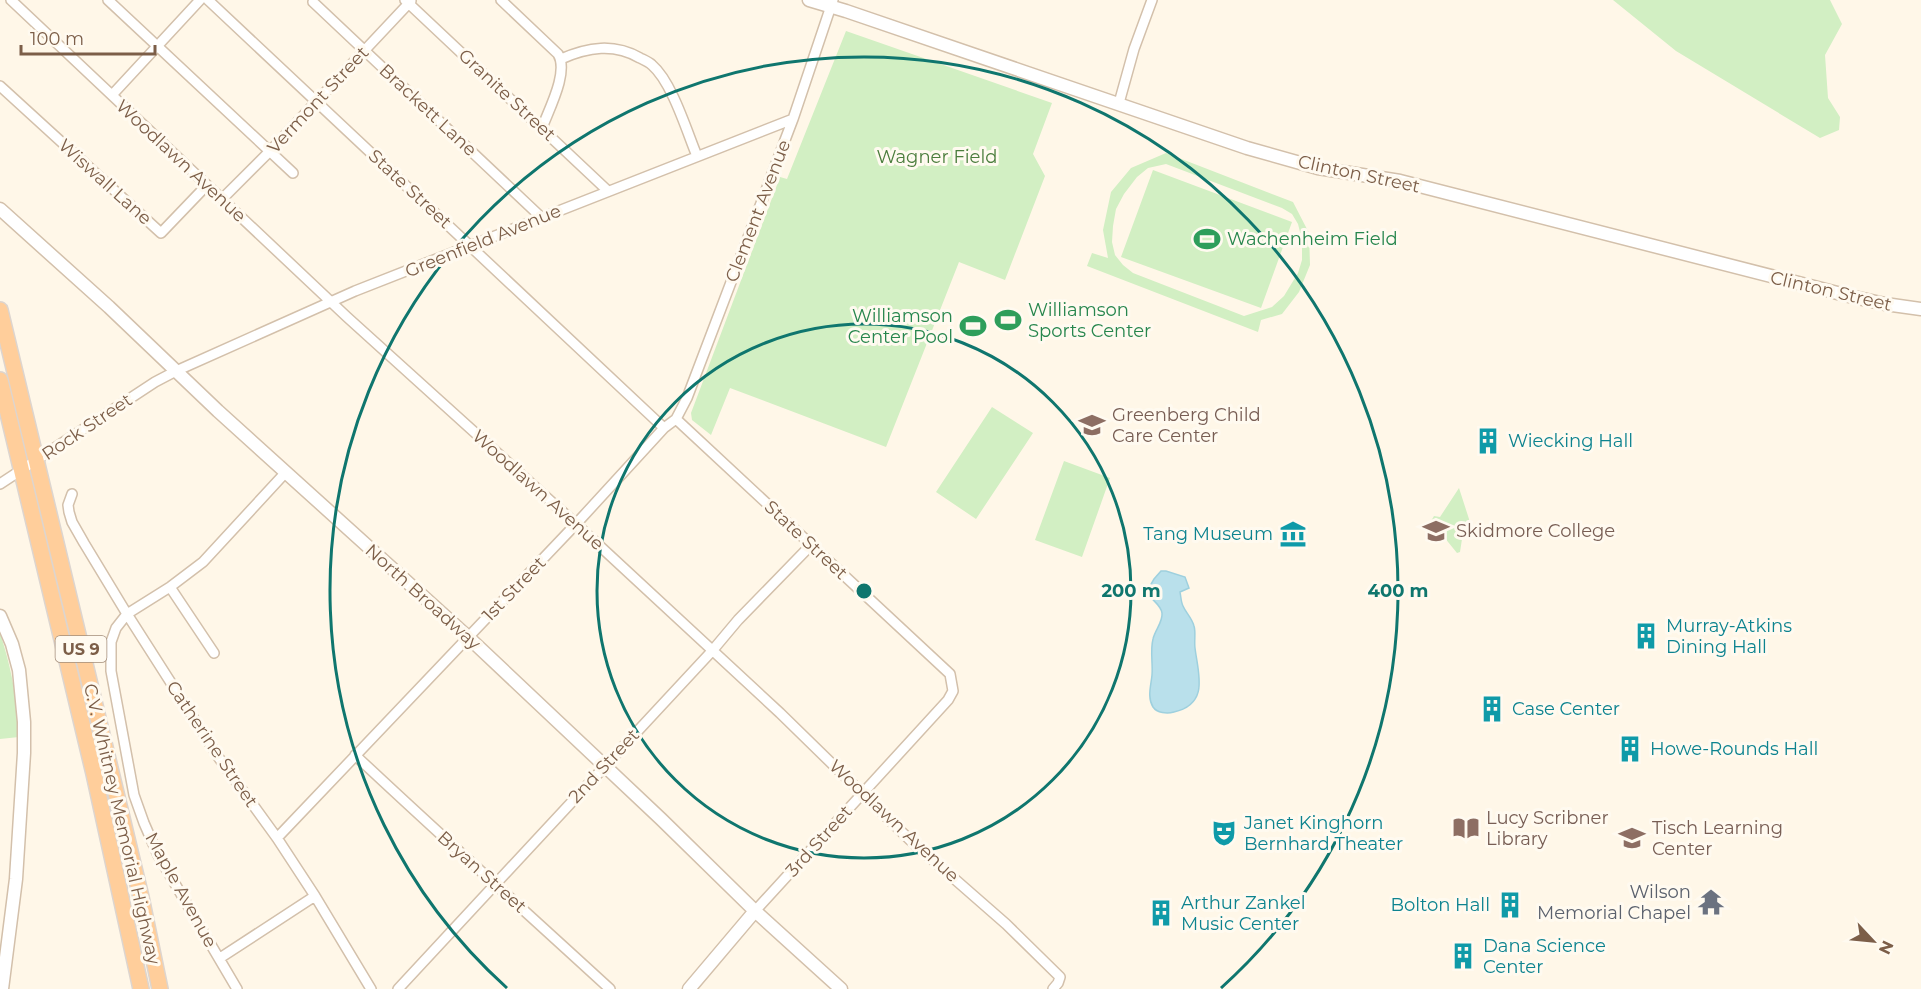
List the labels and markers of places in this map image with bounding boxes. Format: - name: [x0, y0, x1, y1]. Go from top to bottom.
- sports icon: Wachenheim Field: [1192, 224, 1222, 254]
- place label: Wachenheim Field: [1227, 228, 1398, 250]
- place label: Williamson Sports Center: [1028, 299, 1151, 342]
- place label: Williamson Center Pool: [848, 305, 953, 348]
- sports icon: Williamson Sports Center: [993, 305, 1023, 335]
- sports icon: Williamson Center Pool: [958, 311, 988, 341]
- place label: Greenberg Child Care Center: [1112, 404, 1261, 447]
- school or university icon: Greenberg Child Care Center: [1077, 410, 1107, 440]
- building icon: Wiecking Hall: [1473, 426, 1503, 456]
- place label: Wiecking Hall: [1508, 430, 1633, 452]
- school or university icon: Skidmore College: [1421, 516, 1451, 546]
- museum icon: Tang Museum: [1278, 519, 1308, 549]
- place label: Skidmore College: [1456, 520, 1615, 542]
- place label: Tang Museum: [1143, 523, 1273, 545]
- centre of rings: [854, 581, 874, 601]
- place label: Murray-Atkins Dining Hall: [1666, 615, 1792, 658]
- building icon: Murray-Atkins Dining Hall: [1631, 621, 1661, 651]
- building icon: Case Center: [1477, 694, 1507, 724]
- place label: Case Center: [1512, 698, 1620, 720]
- building icon: Howe-Rounds Hall: [1615, 734, 1645, 764]
- place label: Howe-Rounds Hall: [1650, 738, 1818, 760]
- place label: Lucy Scribner Library: [1486, 807, 1609, 850]
- place label: Janet Kinghorn Bernhard Theater: [1243, 812, 1403, 855]
- library icon: Lucy Scribner Library: [1451, 813, 1481, 843]
- place label: Tisch Learning Center: [1652, 817, 1783, 860]
- theatre icon: Janet Kinghorn Bernhard Theater: [1209, 818, 1239, 848]
- school or university icon: Tisch Learning Center: [1617, 823, 1647, 853]
- place label: Wilson Memorial Chapel: [1537, 881, 1691, 924]
- temple icon: Wilson Memorial Chapel: [1696, 887, 1726, 917]
- building icon: Bolton Hall: [1495, 890, 1525, 920]
- place label: Arthur Zankel Music Center: [1181, 892, 1306, 935]
- place label: Bolton Hall: [1390, 894, 1490, 916]
- building icon: Arthur Zankel Music Center: [1146, 898, 1176, 928]
- place label: Dana Science Center: [1483, 935, 1606, 978]
- building icon: Dana Science Center: [1448, 941, 1478, 971]

